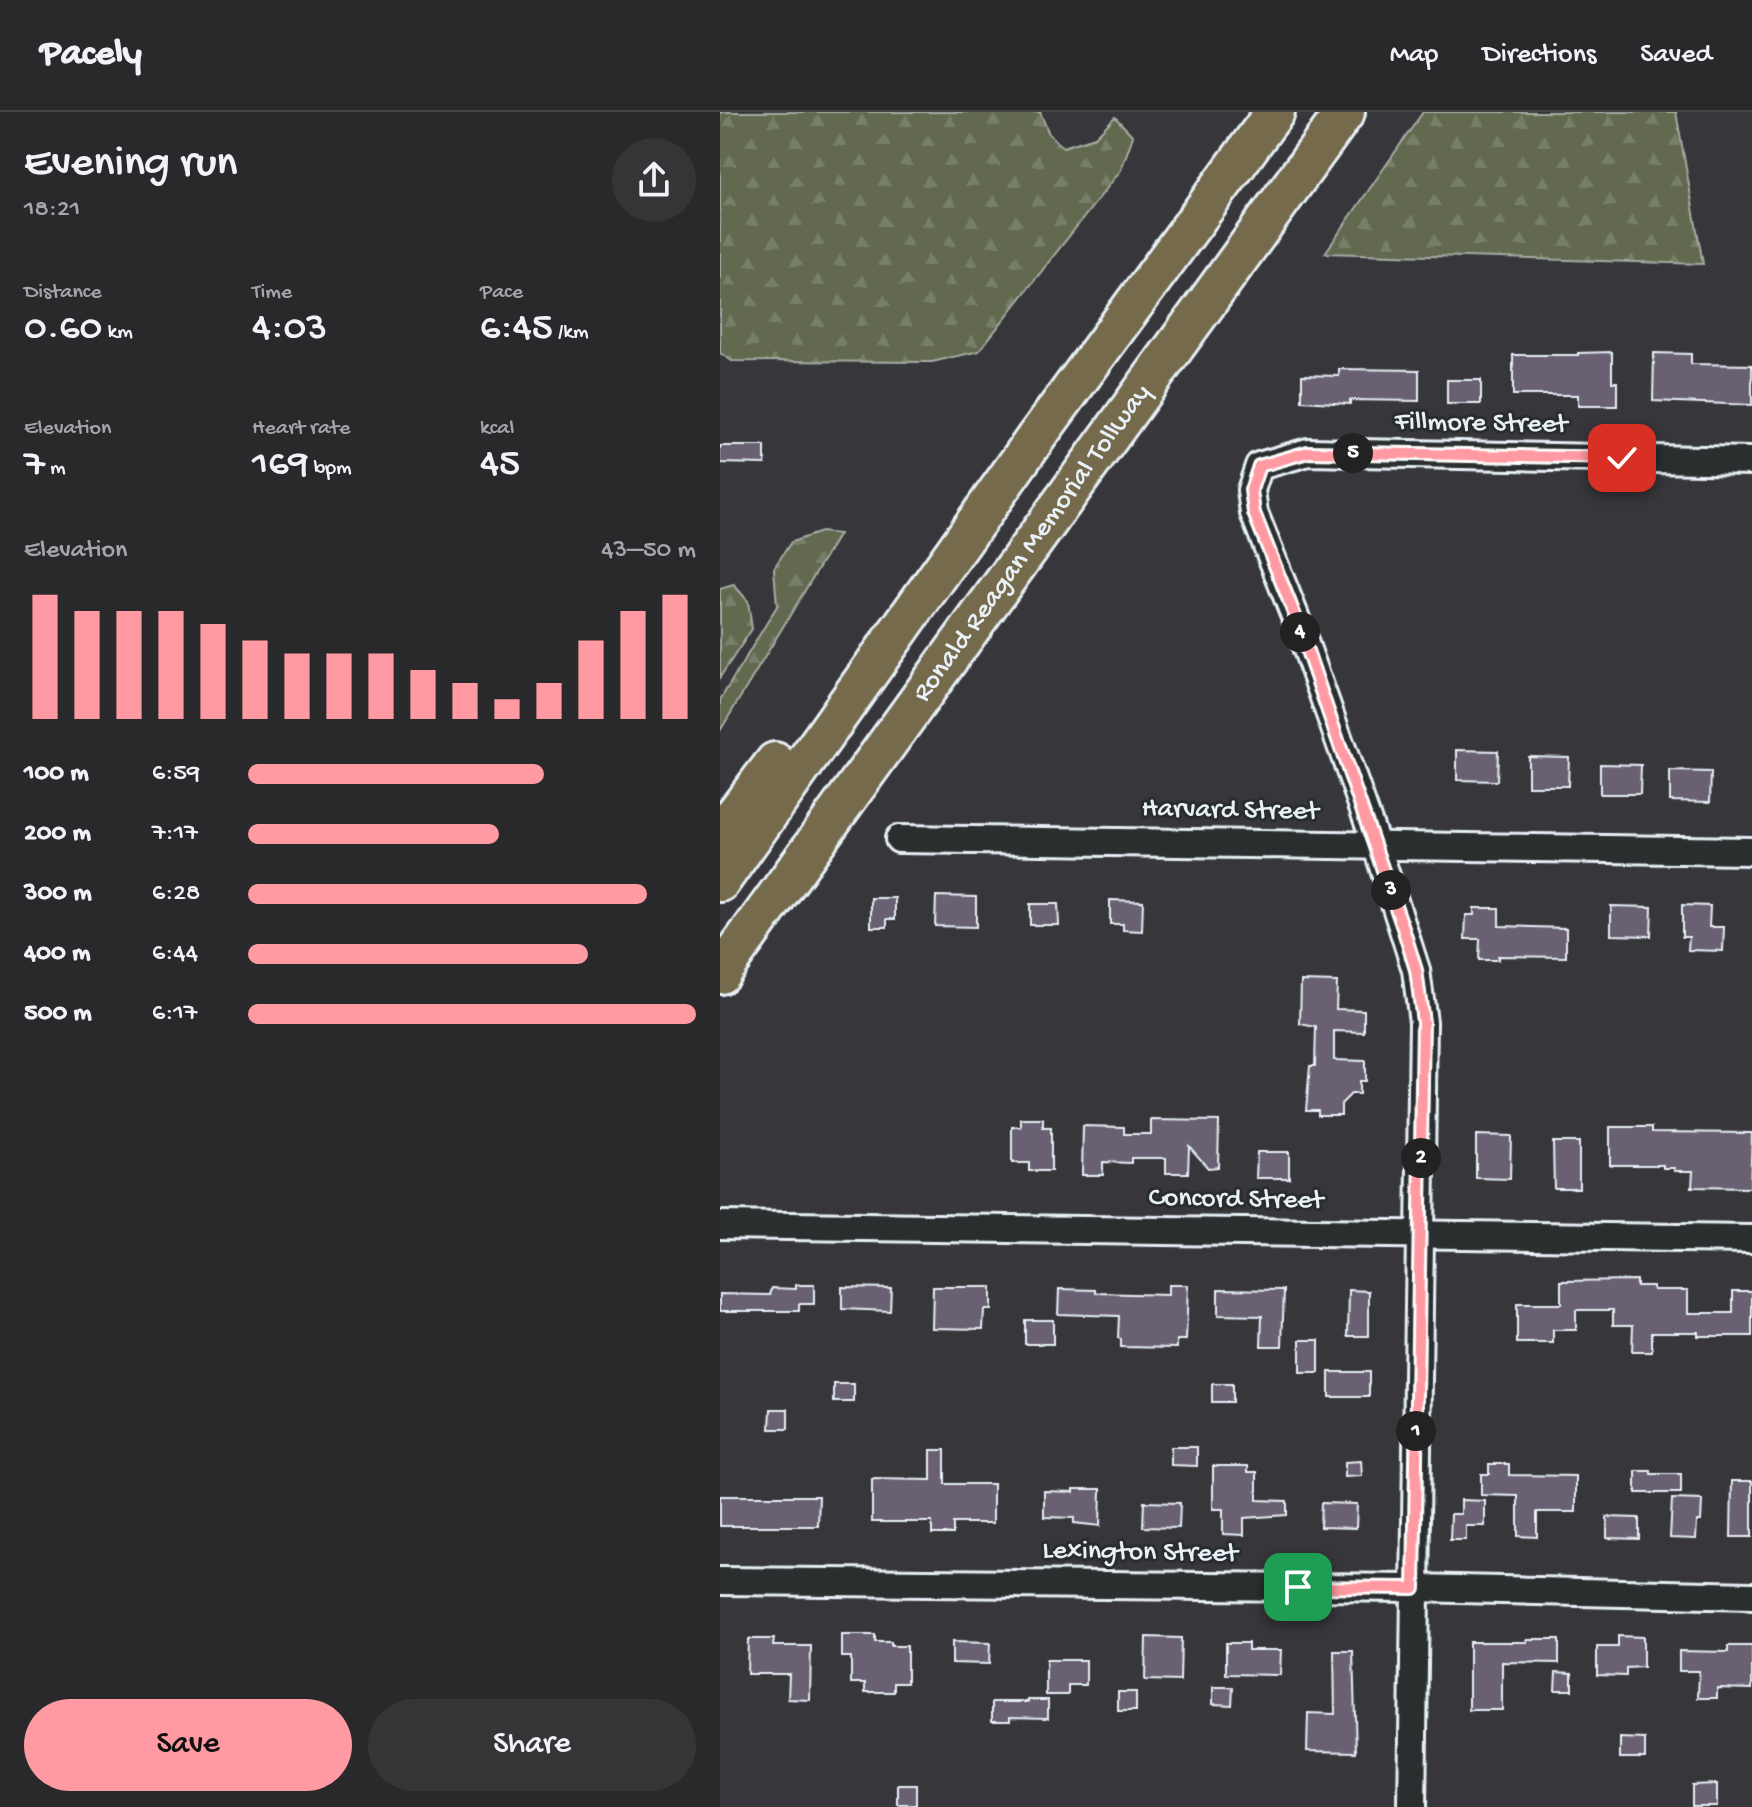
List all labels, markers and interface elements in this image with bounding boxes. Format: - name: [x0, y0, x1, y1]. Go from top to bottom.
- text: Pacely: [40, 33, 142, 77]
- text: Map: [1390, 39, 1438, 72]
- text: Directions: [1482, 39, 1596, 72]
- text: Saved: [1640, 39, 1712, 72]
- button: share: [612, 138, 696, 222]
- text: Evening run: [24, 139, 237, 191]
- text: 18:21: [24, 195, 80, 226]
- text: Distance: [24, 280, 102, 306]
- text: Time: [252, 280, 292, 306]
- text: Pace: [480, 280, 523, 306]
- text: 0.60: [24, 306, 102, 353]
- text: 4:03: [252, 306, 327, 353]
- text: 6:45: [480, 306, 553, 353]
- text: km: [102, 320, 133, 346]
- text: /km: [553, 320, 589, 346]
- street label: Ronald Reagan Memorial Tollway: [906, 378, 1159, 709]
- street label: Fillmore Street: [1393, 406, 1570, 442]
- text: Elevation: [24, 416, 111, 442]
- text: Heart rate: [252, 416, 350, 442]
- text: kcal: [480, 416, 514, 442]
- pin: [1588, 424, 1656, 492]
- pin: 5: [1333, 433, 1373, 473]
- icon: check: [1600, 436, 1644, 480]
- text: 5: [1347, 440, 1359, 466]
- text: 7: [24, 442, 45, 489]
- text: 169: [252, 442, 308, 489]
- text: 45: [480, 442, 520, 489]
- text: m: [45, 456, 66, 482]
- text: bpm: [308, 456, 352, 482]
- text: Elevation: [24, 536, 127, 567]
- text: 43–50 m: [601, 536, 696, 567]
- pin: 4: [1280, 612, 1320, 652]
- text: 4: [1295, 619, 1305, 645]
- text: 100 m: [24, 759, 89, 790]
- text: 6:59: [152, 759, 200, 790]
- street label: Harvard Street: [1141, 793, 1321, 829]
- text: 200 m: [24, 819, 91, 850]
- text: 7:17: [152, 819, 198, 850]
- pin: 3: [1371, 870, 1411, 910]
- text: 3: [1385, 877, 1397, 903]
- text: 300 m: [24, 879, 92, 910]
- text: 6:28: [152, 879, 200, 910]
- text: 400 m: [24, 939, 90, 970]
- text: 6:44: [152, 939, 198, 970]
- text: 500 m: [24, 999, 92, 1030]
- text: 6:17: [152, 999, 197, 1030]
- pin: 2: [1401, 1138, 1441, 1178]
- text: 2: [1416, 1145, 1426, 1171]
- street label: Concord Street: [1148, 1182, 1326, 1218]
- pin: 1: [1396, 1411, 1436, 1451]
- text: 1: [1412, 1418, 1420, 1444]
- street label: Lexington Street: [1042, 1535, 1240, 1571]
- pin: [1264, 1553, 1332, 1621]
- icon: arrive: [1276, 1565, 1320, 1609]
- button: Save: [24, 1699, 352, 1791]
- button: Share: [368, 1699, 696, 1791]

